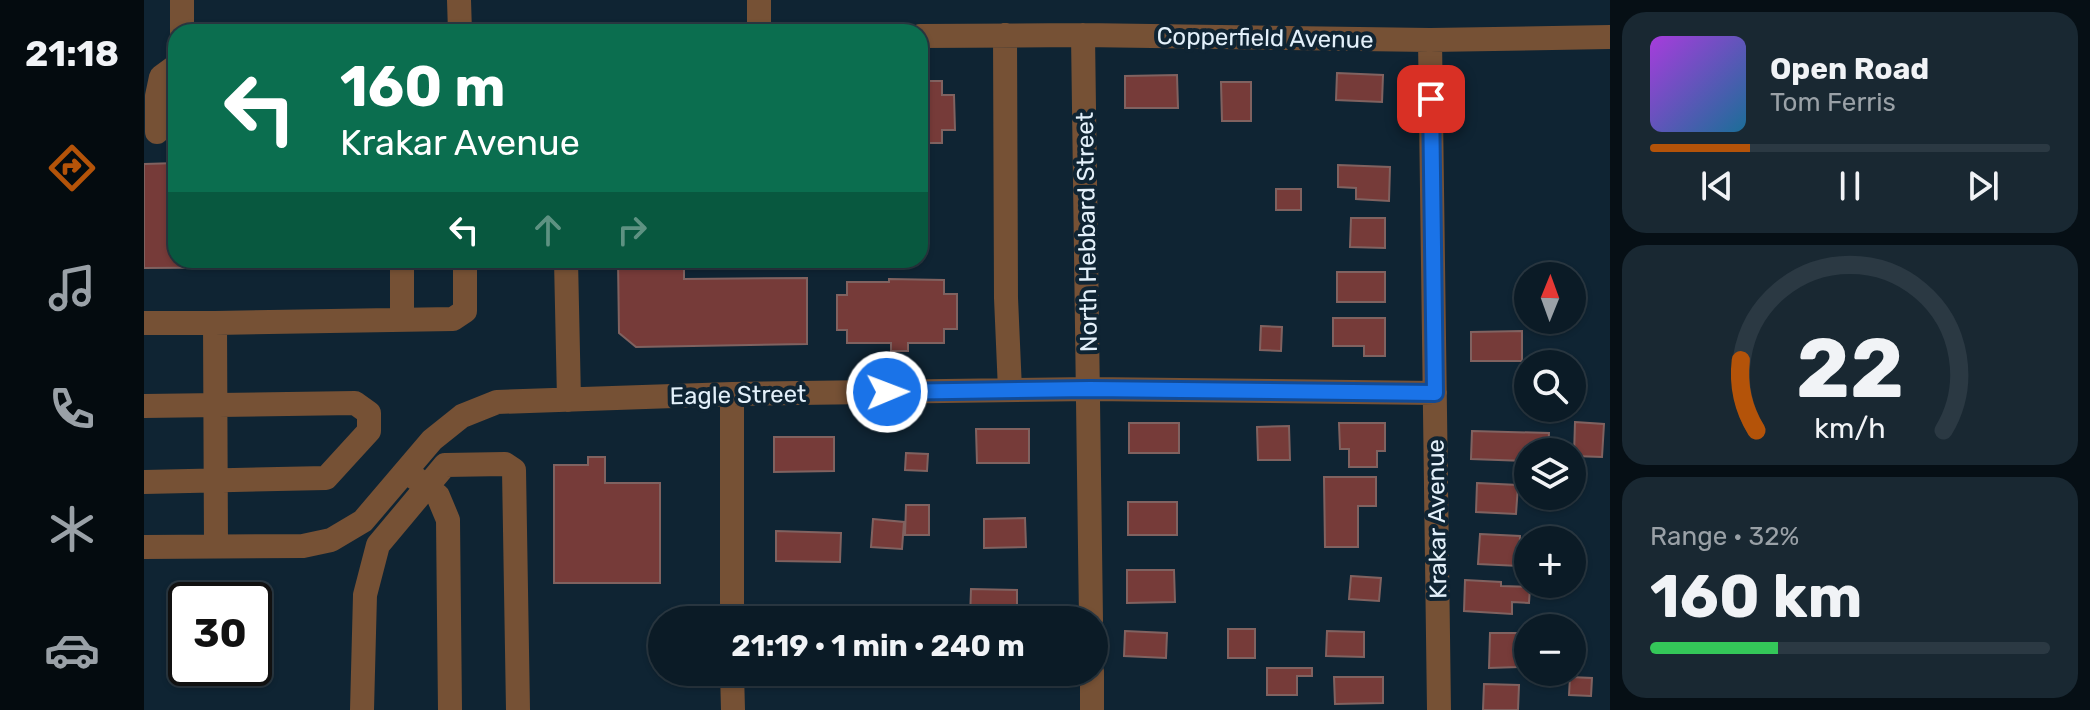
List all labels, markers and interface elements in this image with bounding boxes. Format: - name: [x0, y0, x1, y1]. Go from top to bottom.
- street label: Copperfield Avenue: [1156, 22, 1374, 54]
- text: 21:18: [25, 32, 119, 75]
- text: Open Road: [1770, 51, 1929, 87]
- text: 160 m: [340, 54, 506, 120]
- icon: left: [208, 56, 312, 160]
- pin: [1397, 65, 1465, 133]
- icon: arrive: [1409, 77, 1453, 121]
- text: Tom Ferris: [1770, 87, 1896, 118]
- street label: North Hebbard Street: [1071, 112, 1103, 352]
- text: Krakar Avenue: [340, 121, 580, 164]
- icon: directions: [44, 140, 100, 196]
- icon: previous: [1695, 164, 1739, 208]
- icon: pause: [1828, 164, 1872, 208]
- icon: next: [1961, 164, 2005, 208]
- icon: left: [442, 208, 486, 252]
- icon: ahead: [526, 208, 570, 252]
- icon: right: [610, 208, 654, 252]
- icon: music: [44, 260, 100, 316]
- north arrow: [1514, 262, 1586, 334]
- map controls: [1514, 262, 1586, 686]
- text: 22: [1796, 319, 1904, 418]
- position arrow: [845, 350, 929, 434]
- button: search: [1514, 350, 1586, 422]
- street label: Eagle Street: [669, 380, 807, 410]
- icon: phone: [44, 381, 100, 437]
- text: km/h: [1814, 411, 1886, 445]
- button: layers: [1514, 438, 1586, 510]
- street label: Krakar Avenue: [1422, 439, 1452, 599]
- icon: climate: [44, 501, 100, 557]
- text: Range · 32%: [1650, 521, 1799, 552]
- button: +: [1514, 526, 1586, 598]
- text: 160 km: [1650, 561, 1863, 632]
- speed limit sign: 30: [168, 582, 272, 686]
- button: −: [1514, 614, 1586, 686]
- icon: car: [44, 622, 100, 678]
- text: 21:19 · 1 min · 240 m: [731, 628, 1025, 664]

